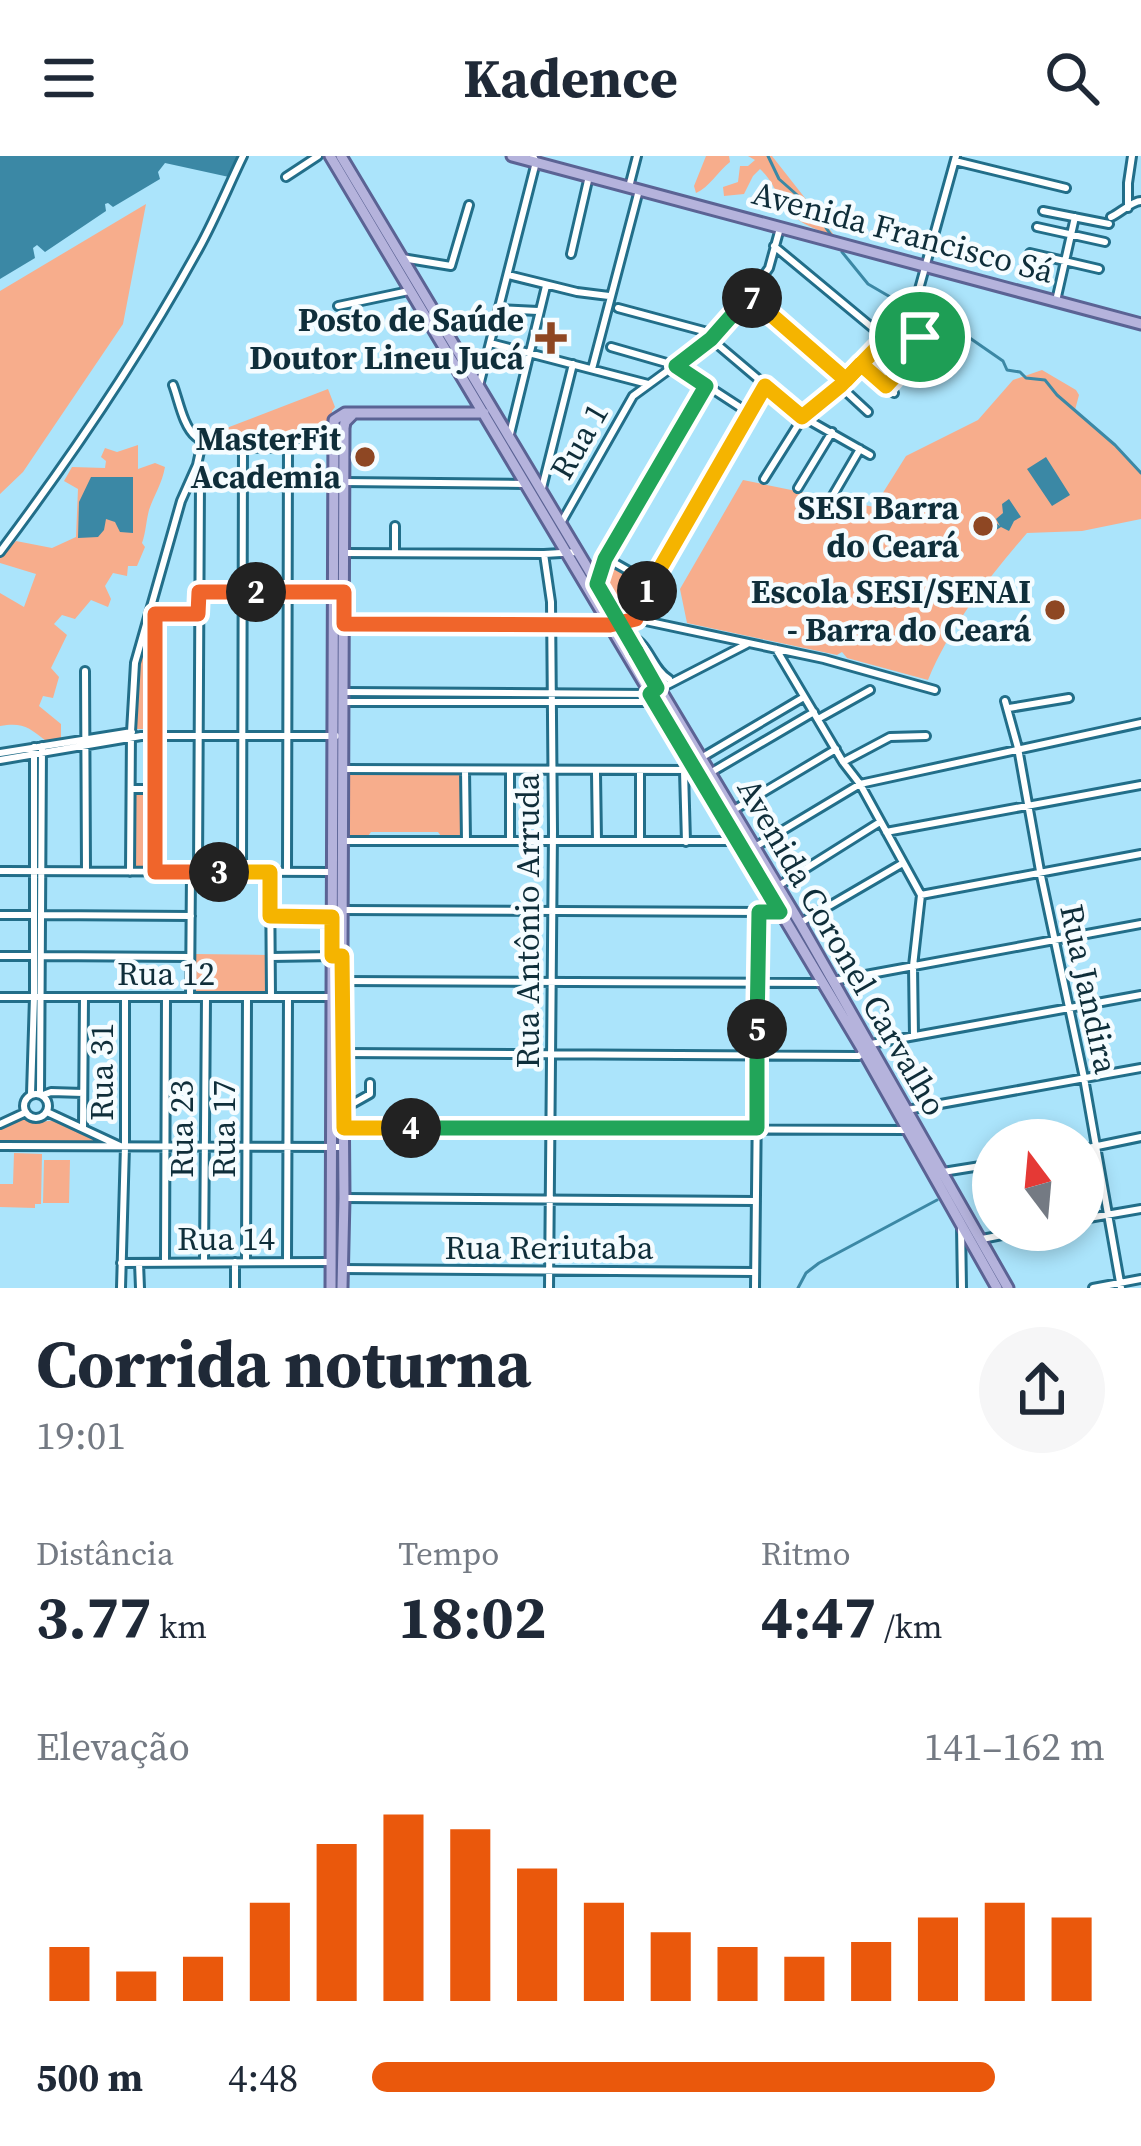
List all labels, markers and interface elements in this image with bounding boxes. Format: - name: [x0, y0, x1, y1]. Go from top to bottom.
- text: Kadence: [463, 41, 678, 115]
- icon: menu: [36, 45, 102, 111]
- icon: search: [1039, 45, 1105, 111]
- street label: Avenida Francisco Sá: [747, 170, 1059, 294]
- pin: 7: [722, 268, 782, 328]
- text: 7: [743, 275, 761, 320]
- pin: [869, 286, 971, 388]
- place label: Posto de Saúde Doutor Lineu Jucá: [249, 297, 524, 380]
- icon: arrive: [887, 304, 953, 370]
- marker: Posto de Saúde Doutor Lineu Jucá: [535, 322, 567, 354]
- street label: Rua 1: [539, 395, 619, 487]
- place label: MasterFit Academia: [190, 416, 342, 499]
- marker: MasterFit Academia: [352, 444, 378, 470]
- place label: SESI Barra do Ceará: [798, 485, 959, 568]
- marker: SESI Barra do Ceará: [970, 513, 996, 539]
- pin: 1: [617, 561, 677, 621]
- pin: 2: [226, 562, 286, 622]
- text: 1: [638, 568, 656, 613]
- text: 2: [247, 569, 265, 614]
- place label: Escola SESI/SENAI - Barra do Ceará: [751, 569, 1031, 652]
- marker: Escola SESI/SENAI - Barra do Ceará: [1042, 597, 1068, 623]
- street label: Avenida Coronel Carvalho: [727, 770, 957, 1124]
- street label: Rua Antônio Arruda: [505, 773, 550, 1069]
- pin: 3: [189, 842, 249, 902]
- text: 3: [210, 849, 228, 894]
- street label: Rua Jandira: [1049, 900, 1129, 1078]
- street label: Rua 12: [117, 951, 215, 996]
- pin: 5: [727, 999, 787, 1059]
- text: 5: [748, 1006, 766, 1051]
- street label: Rua 31: [79, 1023, 124, 1121]
- street label: Rua 23: [159, 1080, 204, 1178]
- street label: Rua 17: [201, 1080, 246, 1178]
- pin: 4: [381, 1098, 441, 1158]
- text: 4: [402, 1105, 420, 1150]
- north arrow: [972, 1119, 1104, 1251]
- map controls: [972, 1119, 1104, 1251]
- street label: Rua 14: [177, 1216, 275, 1261]
- street label: Rua Reriutaba: [444, 1225, 654, 1270]
- text: Corrida noturna: [36, 1319, 531, 1409]
- button: share: [979, 1327, 1105, 1453]
- text: 19:01: [36, 1409, 126, 1462]
- text: Distância: [36, 1531, 174, 1576]
- text: Tempo: [398, 1531, 499, 1576]
- text: Ritmo: [761, 1531, 851, 1576]
- text: 3.77: [36, 1576, 152, 1658]
- text: 18:02: [398, 1576, 546, 1658]
- text: 4:47: [761, 1576, 876, 1658]
- text: km: [152, 1604, 207, 1649]
- text: /km: [876, 1604, 943, 1649]
- text: Elevação: [36, 1720, 190, 1773]
- text: 141–162 m: [924, 1720, 1105, 1773]
- text: 500 m: [36, 2051, 143, 2104]
- text: 4:48: [228, 2051, 298, 2104]

